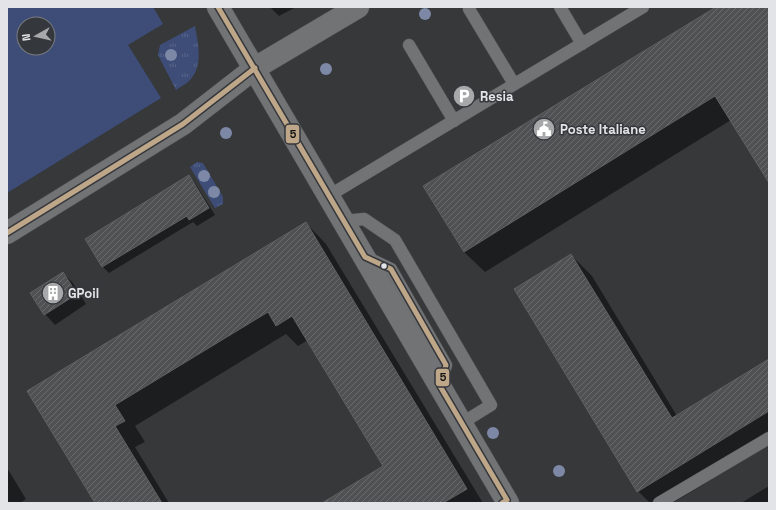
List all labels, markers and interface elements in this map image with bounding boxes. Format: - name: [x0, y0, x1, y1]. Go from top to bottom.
- north arrow: [16, 16, 56, 56]
- text: N: [19, 33, 34, 42]
- parking icon: Resia: [451, 83, 477, 109]
- place label: Resia: [480, 88, 514, 105]
- public building icon: Poste Italiane: [531, 116, 557, 142]
- place label: Poste Italiane: [560, 121, 646, 138]
- line badge: 5: [285, 124, 300, 144]
- text: 5: [290, 127, 297, 141]
- unlabelled marker: [379, 261, 389, 271]
- building icon: GPoil: [40, 280, 66, 306]
- place label: GPoil: [68, 285, 99, 302]
- line badge: 5: [435, 368, 450, 387]
- text: 5: [440, 370, 447, 384]

